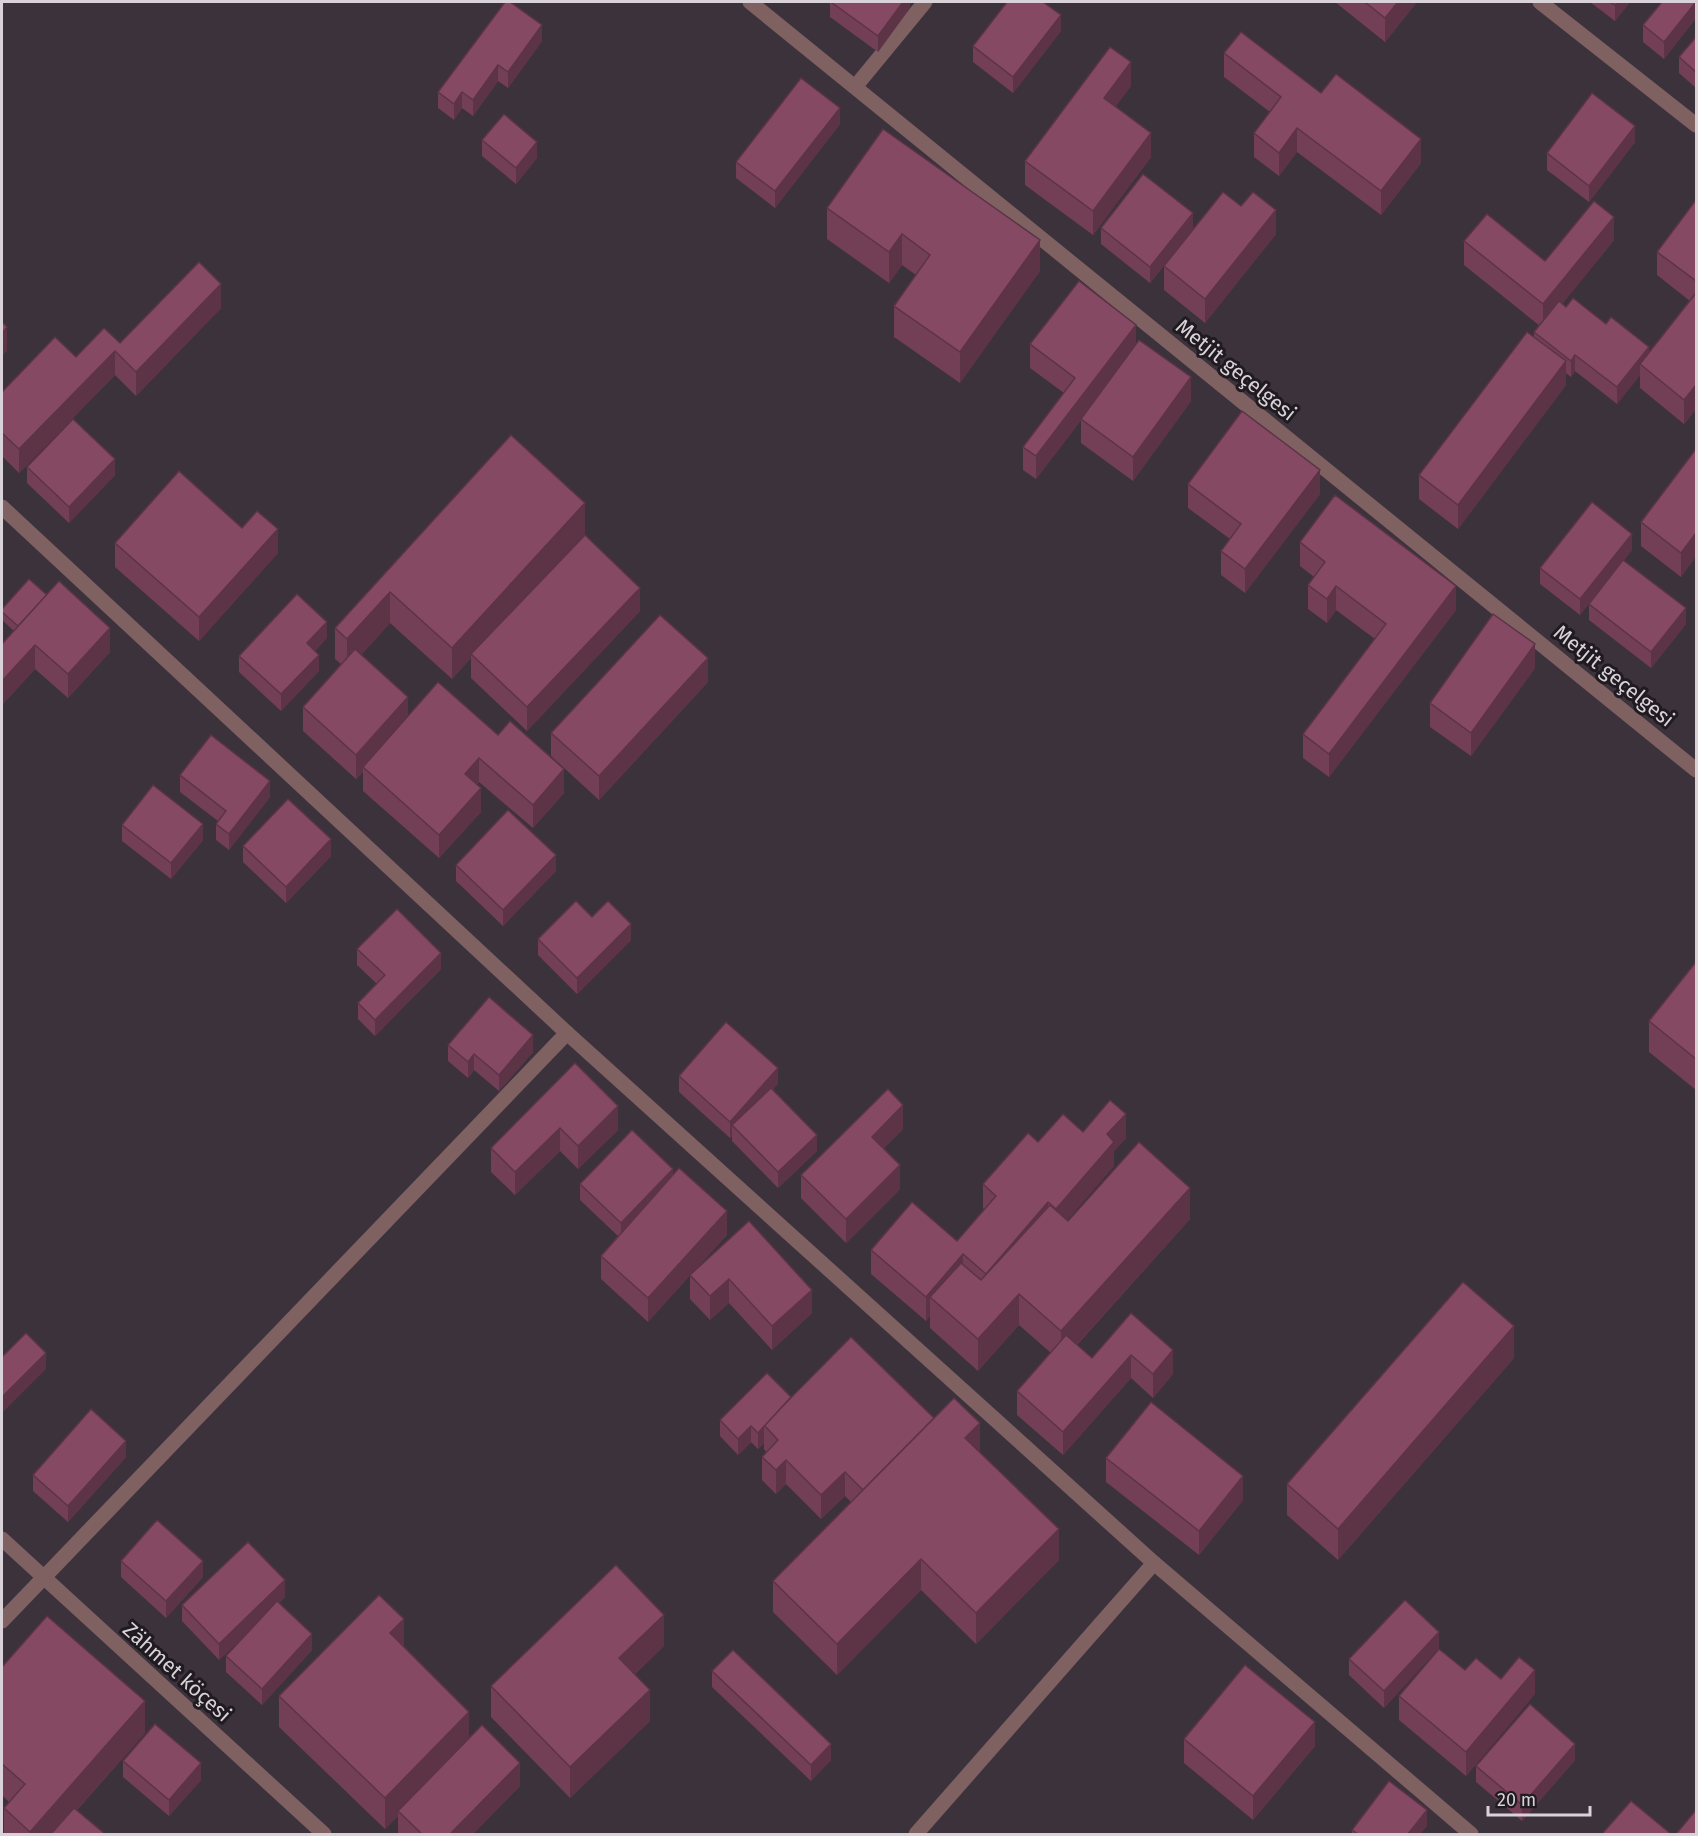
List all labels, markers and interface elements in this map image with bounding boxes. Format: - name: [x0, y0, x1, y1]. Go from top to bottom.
- street label: Metjit geçelgesi: [1171, 314, 1301, 426]
- street label: Metjit geçelgesi: [1549, 620, 1679, 732]
- street label: Zähmet köçesi: [118, 1617, 236, 1727]
- scale bar: [1488, 1779, 1590, 1817]
- text: 20 m: [1497, 1789, 1536, 1811]

